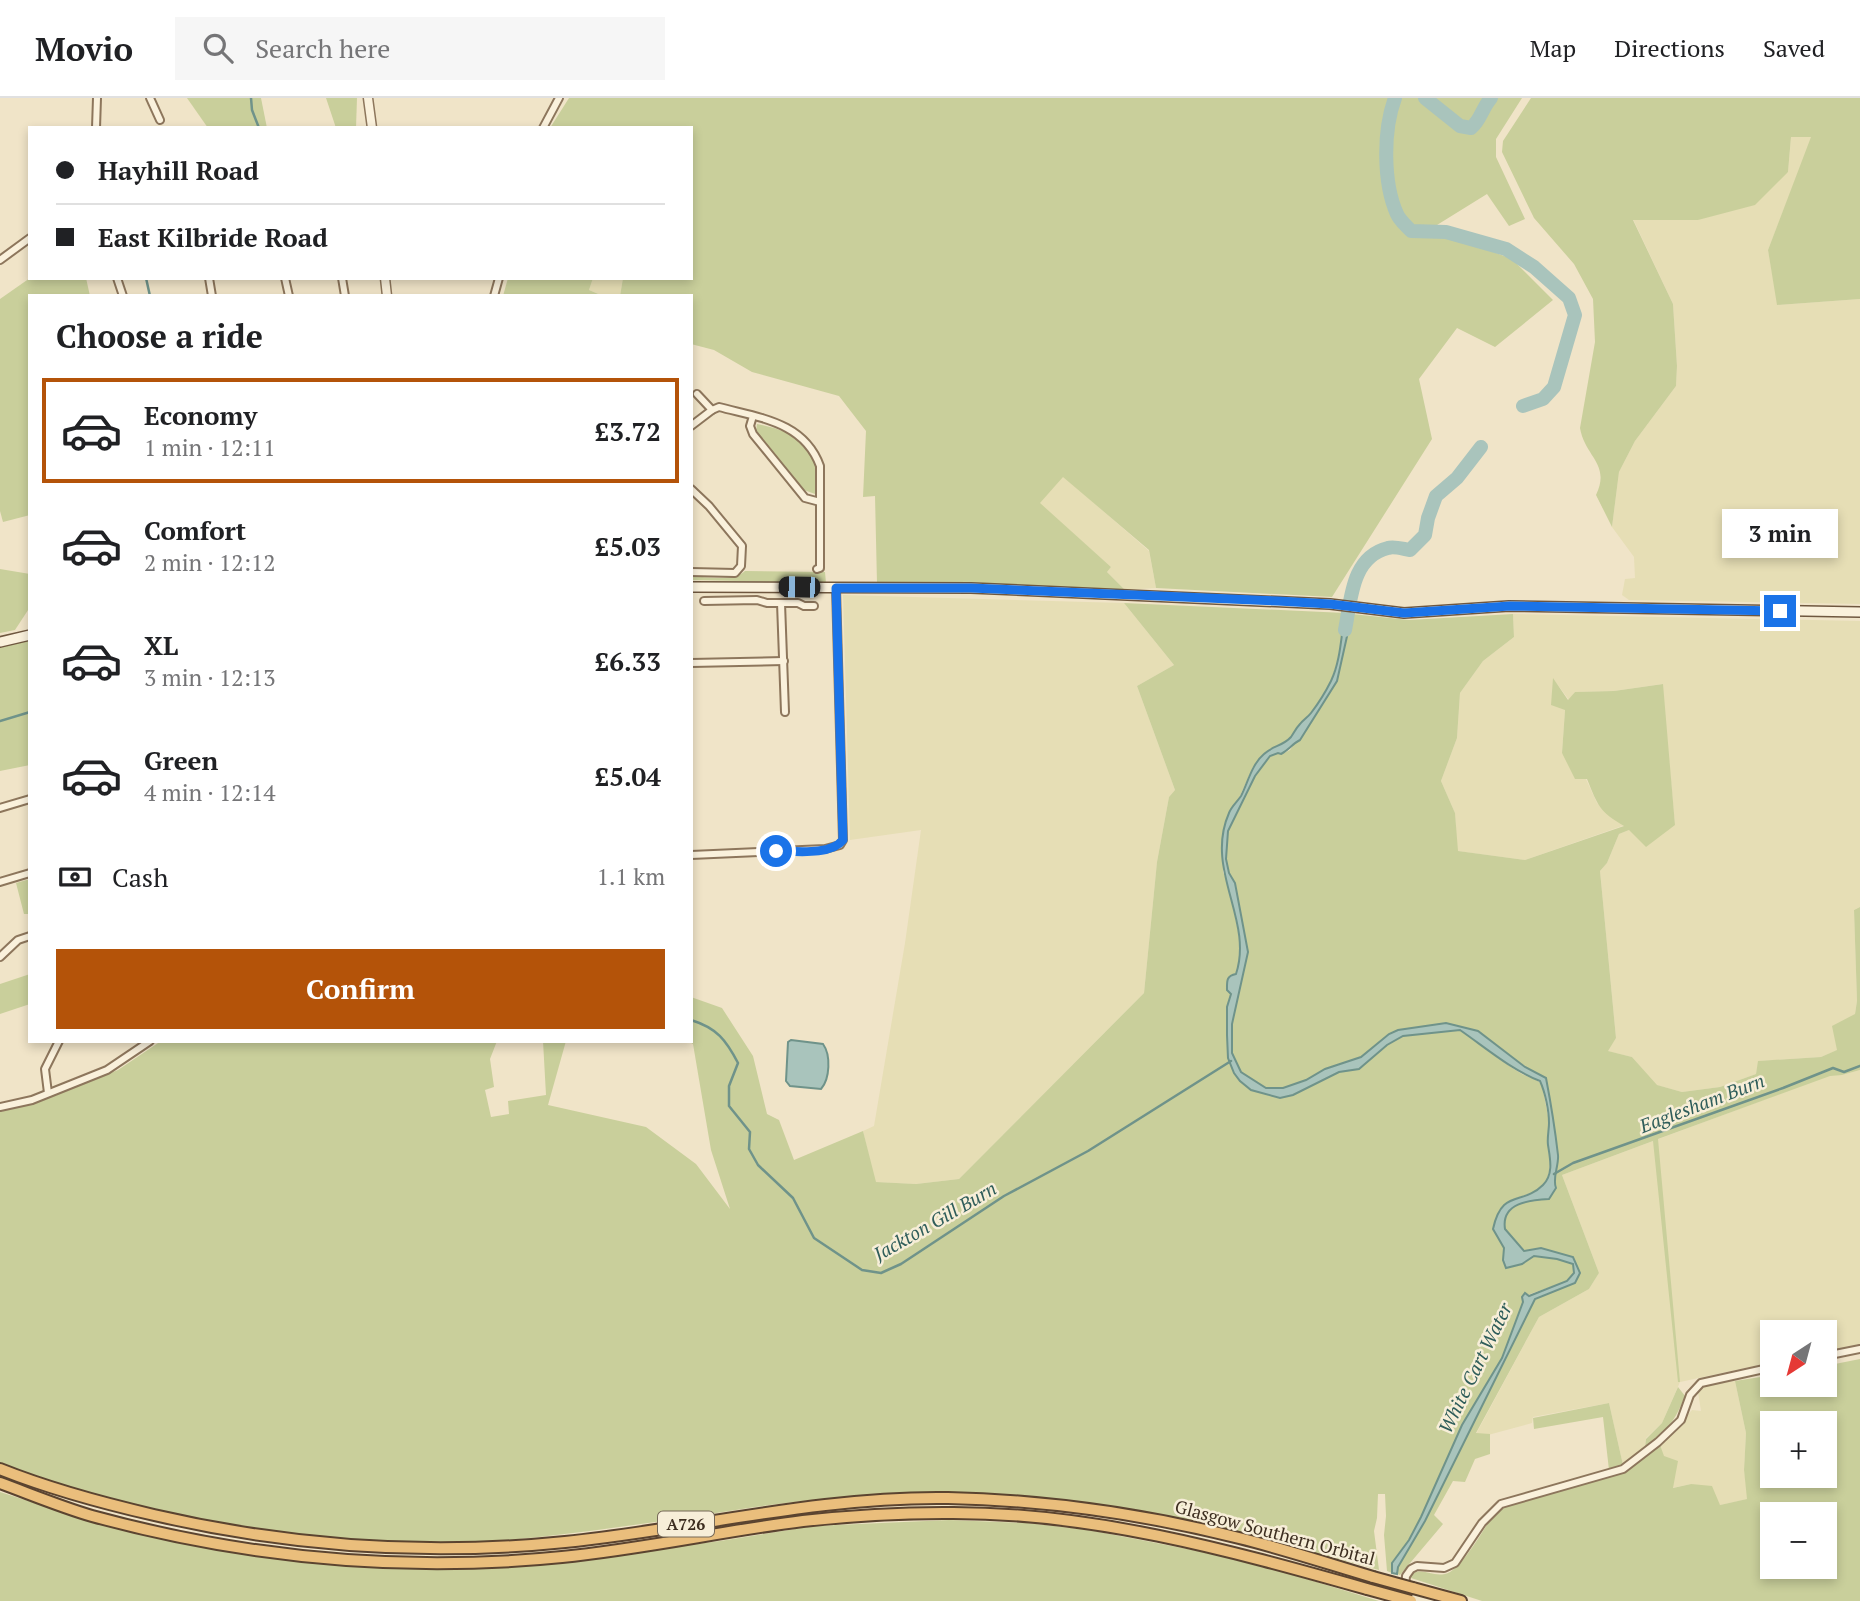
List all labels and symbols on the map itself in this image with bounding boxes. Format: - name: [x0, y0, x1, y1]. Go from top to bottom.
- callout: 3 min: [1722, 510, 1838, 559]
- car: [778, 576, 821, 598]
- route end: [1764, 595, 1796, 627]
- route start: [760, 835, 792, 867]
- water label: Eaglesham Burn: [1635, 1067, 1768, 1138]
- water label: Jackton Gill Burn: [868, 1175, 1001, 1266]
- water label: White Cart Water: [1432, 1298, 1517, 1437]
- north arrow: [1760, 1320, 1838, 1396]
- street label: Glasgow Southern Orbital: [1173, 1494, 1378, 1570]
- road number: A726: [658, 1512, 714, 1536]

